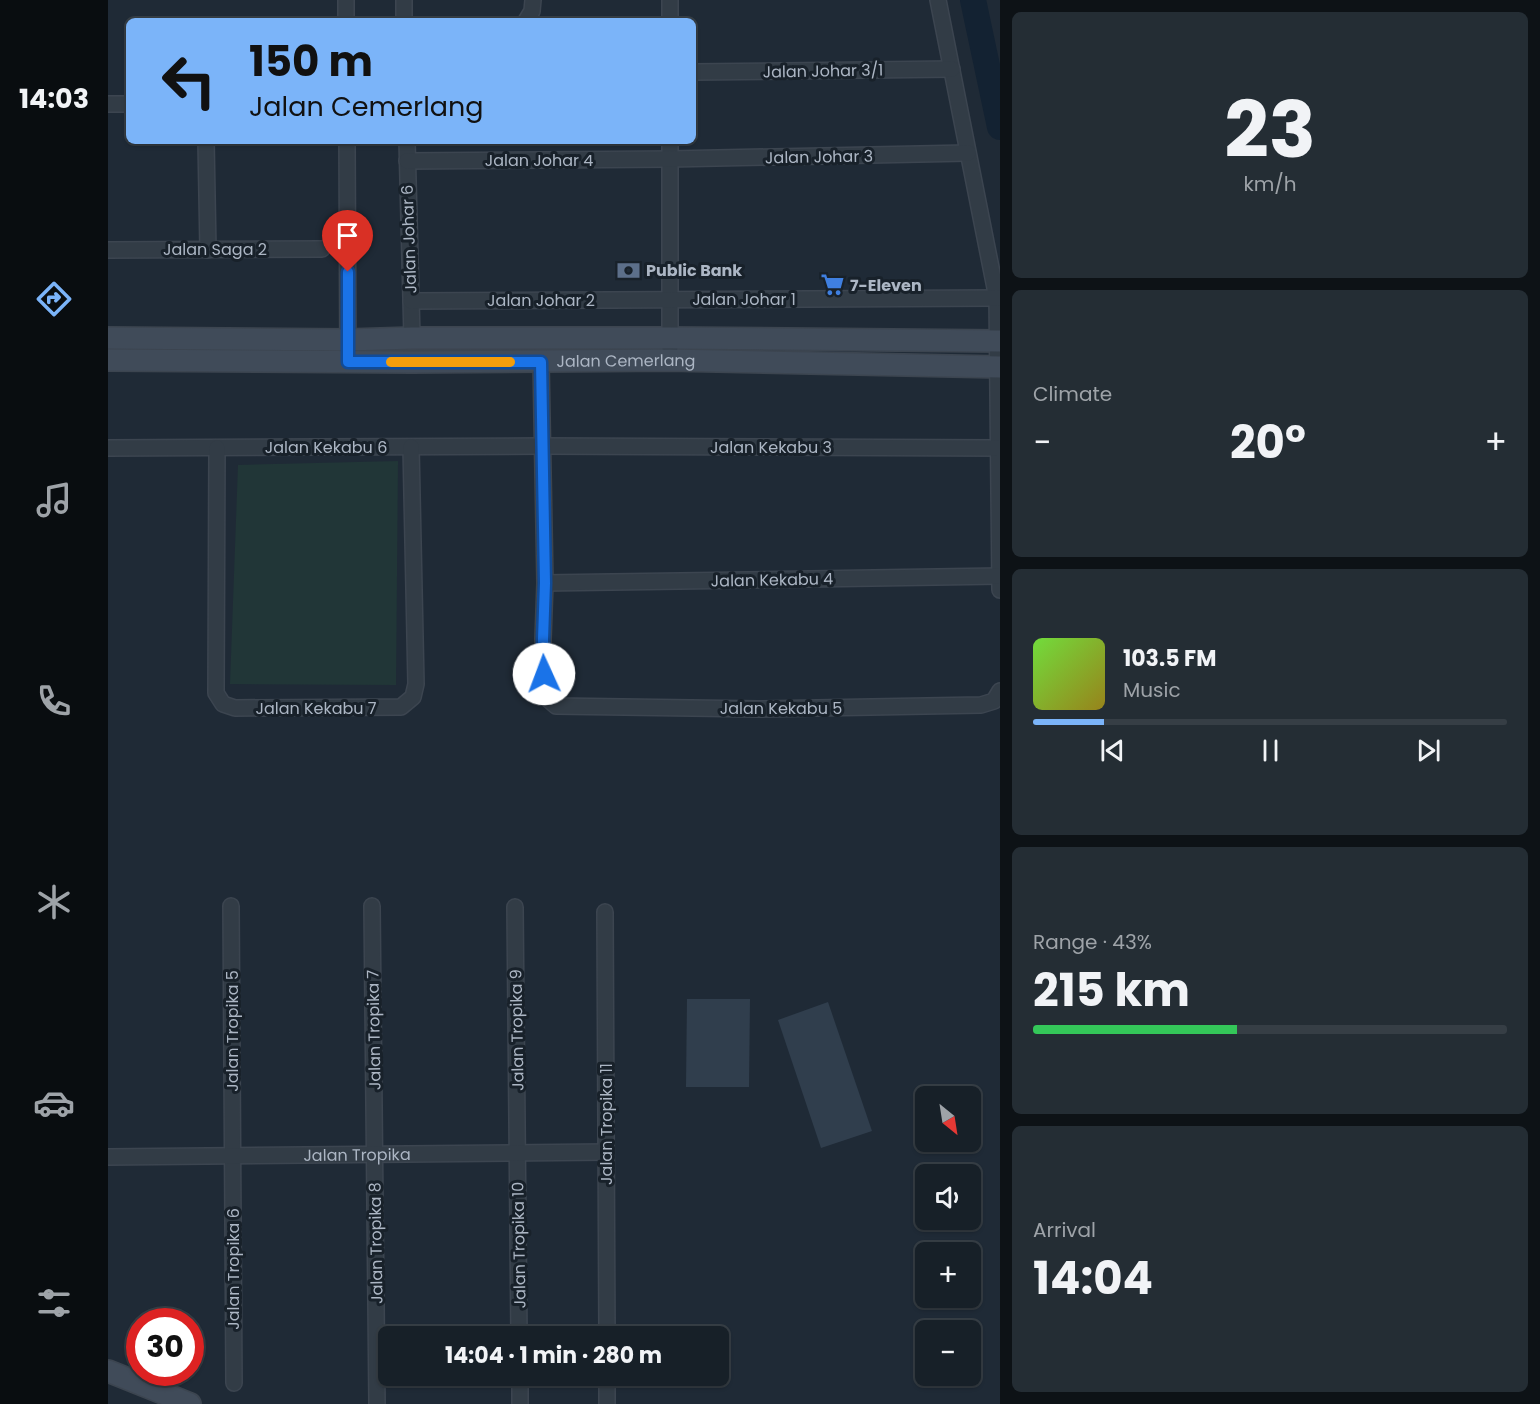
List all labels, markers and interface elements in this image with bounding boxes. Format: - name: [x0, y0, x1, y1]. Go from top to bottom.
- text: 150 m: [249, 32, 373, 91]
- icon: left: [150, 42, 228, 120]
- street label: Jalan Johar 3/1: [762, 58, 884, 84]
- text: 23: [1224, 75, 1316, 184]
- text: 14:03: [19, 80, 89, 117]
- text: Jalan Cemerlang: [249, 88, 484, 125]
- street label: Jalan Johar 3: [765, 145, 873, 169]
- street label: Jalan Johar 4: [485, 149, 593, 172]
- text: km/h: [1243, 170, 1297, 198]
- street label: Jalan Johar 6: [396, 184, 422, 294]
- pin: [322, 210, 373, 272]
- icon: arrive: [331, 219, 364, 252]
- street label: Jalan Saga 2: [163, 238, 267, 261]
- bank icon: Public Bank: [615, 257, 641, 283]
- place label: Public Bank: [646, 259, 742, 282]
- supermarket icon: 7-Eleven: [819, 272, 845, 298]
- place label: 7-Eleven: [850, 274, 922, 297]
- icon: directions: [33, 278, 75, 320]
- street label: Jalan Johar 1: [692, 288, 796, 311]
- street label: Jalan Johar 2: [487, 289, 595, 312]
- street label: Jalan Cemerlang: [556, 348, 696, 372]
- text: Climate: [1033, 380, 1112, 408]
- text: 20°: [1230, 411, 1306, 474]
- text: −: [1033, 419, 1051, 466]
- text: +: [1484, 419, 1507, 466]
- street label: Jalan Kekabu 6: [265, 436, 387, 459]
- street label: Jalan Kekabu 3: [710, 436, 832, 459]
- icon: music: [33, 479, 75, 521]
- street label: Jalan Kekabu 4: [711, 567, 833, 593]
- position arrow: [512, 642, 576, 706]
- text: 103.5 FM: [1123, 643, 1216, 674]
- text: Music: [1123, 676, 1181, 704]
- icon: phone: [33, 680, 75, 722]
- street label: Jalan Kekabu 7: [255, 697, 377, 720]
- street label: Jalan Kekabu 5: [720, 697, 842, 720]
- icon: previous: [1096, 734, 1129, 767]
- icon: pause: [1254, 734, 1287, 767]
- icon: next: [1412, 734, 1445, 767]
- icon: climate: [33, 881, 75, 923]
- text: Range · 43%: [1033, 928, 1152, 956]
- text: 215 km: [1033, 959, 1190, 1022]
- street label: Jalan Tropika 7: [361, 969, 387, 1090]
- street label: Jalan Tropika 9: [504, 969, 530, 1091]
- street label: Jalan Tropika 5: [221, 970, 244, 1092]
- street label: Jalan Tropika 11: [595, 1063, 618, 1185]
- icon: car: [33, 1082, 75, 1124]
- north arrow: [915, 1086, 981, 1152]
- map controls: [915, 1086, 981, 1386]
- street label: Jalan Tropika: [303, 1142, 411, 1167]
- button: sound: [915, 1164, 981, 1230]
- street label: Jalan Tropika 10: [506, 1181, 532, 1309]
- street label: Jalan Tropika 8: [363, 1182, 389, 1304]
- street label: Jalan Tropika 6: [222, 1208, 245, 1330]
- text: Arrival: [1033, 1216, 1096, 1244]
- button: +: [915, 1242, 981, 1308]
- text: 14:04: [1033, 1247, 1153, 1310]
- icon: filters: [33, 1282, 75, 1324]
- speed limit sign: 30: [126, 1308, 204, 1386]
- button: −: [915, 1320, 981, 1386]
- text: 14:04 · 1 min · 280 m: [445, 1340, 662, 1371]

